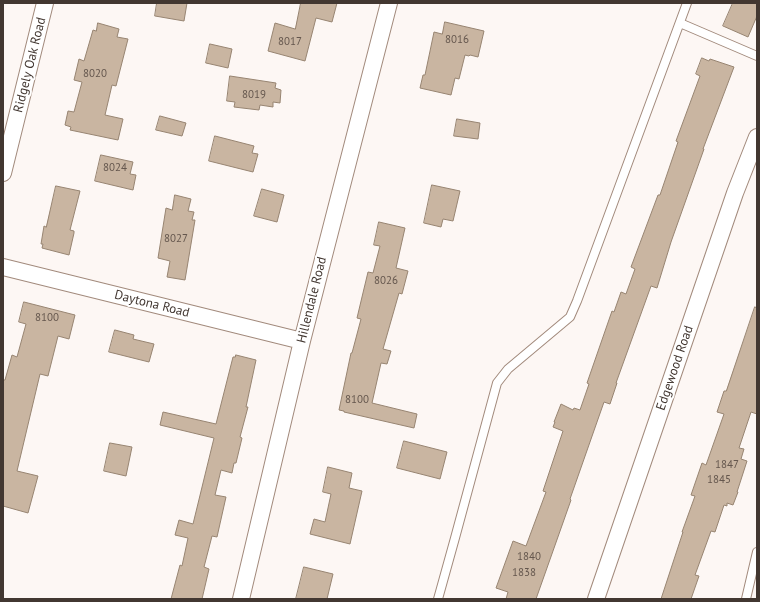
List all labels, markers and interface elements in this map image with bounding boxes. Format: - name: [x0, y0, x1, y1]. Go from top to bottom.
- street label: Ridgely Oak Road: [11, 16, 49, 114]
- house number: 8016: [445, 33, 469, 47]
- house number: 8017: [278, 35, 302, 49]
- house number: 8020: [83, 67, 107, 81]
- house number: 8019: [242, 88, 266, 102]
- house number: 8024: [103, 161, 127, 175]
- house number: 8027: [164, 232, 188, 246]
- street label: Hillendale Road: [294, 255, 330, 345]
- house number: 8026: [374, 274, 398, 288]
- street label: Daytona Road: [113, 287, 191, 321]
- house number: 8100: [35, 311, 59, 325]
- street label: Edgewood Road: [653, 324, 697, 412]
- house number: 8100: [345, 393, 369, 407]
- house number: 1847: [715, 458, 739, 472]
- house number: 1845: [707, 473, 731, 487]
- house number: 1840: [517, 550, 541, 564]
- house number: 1838: [512, 566, 536, 580]

